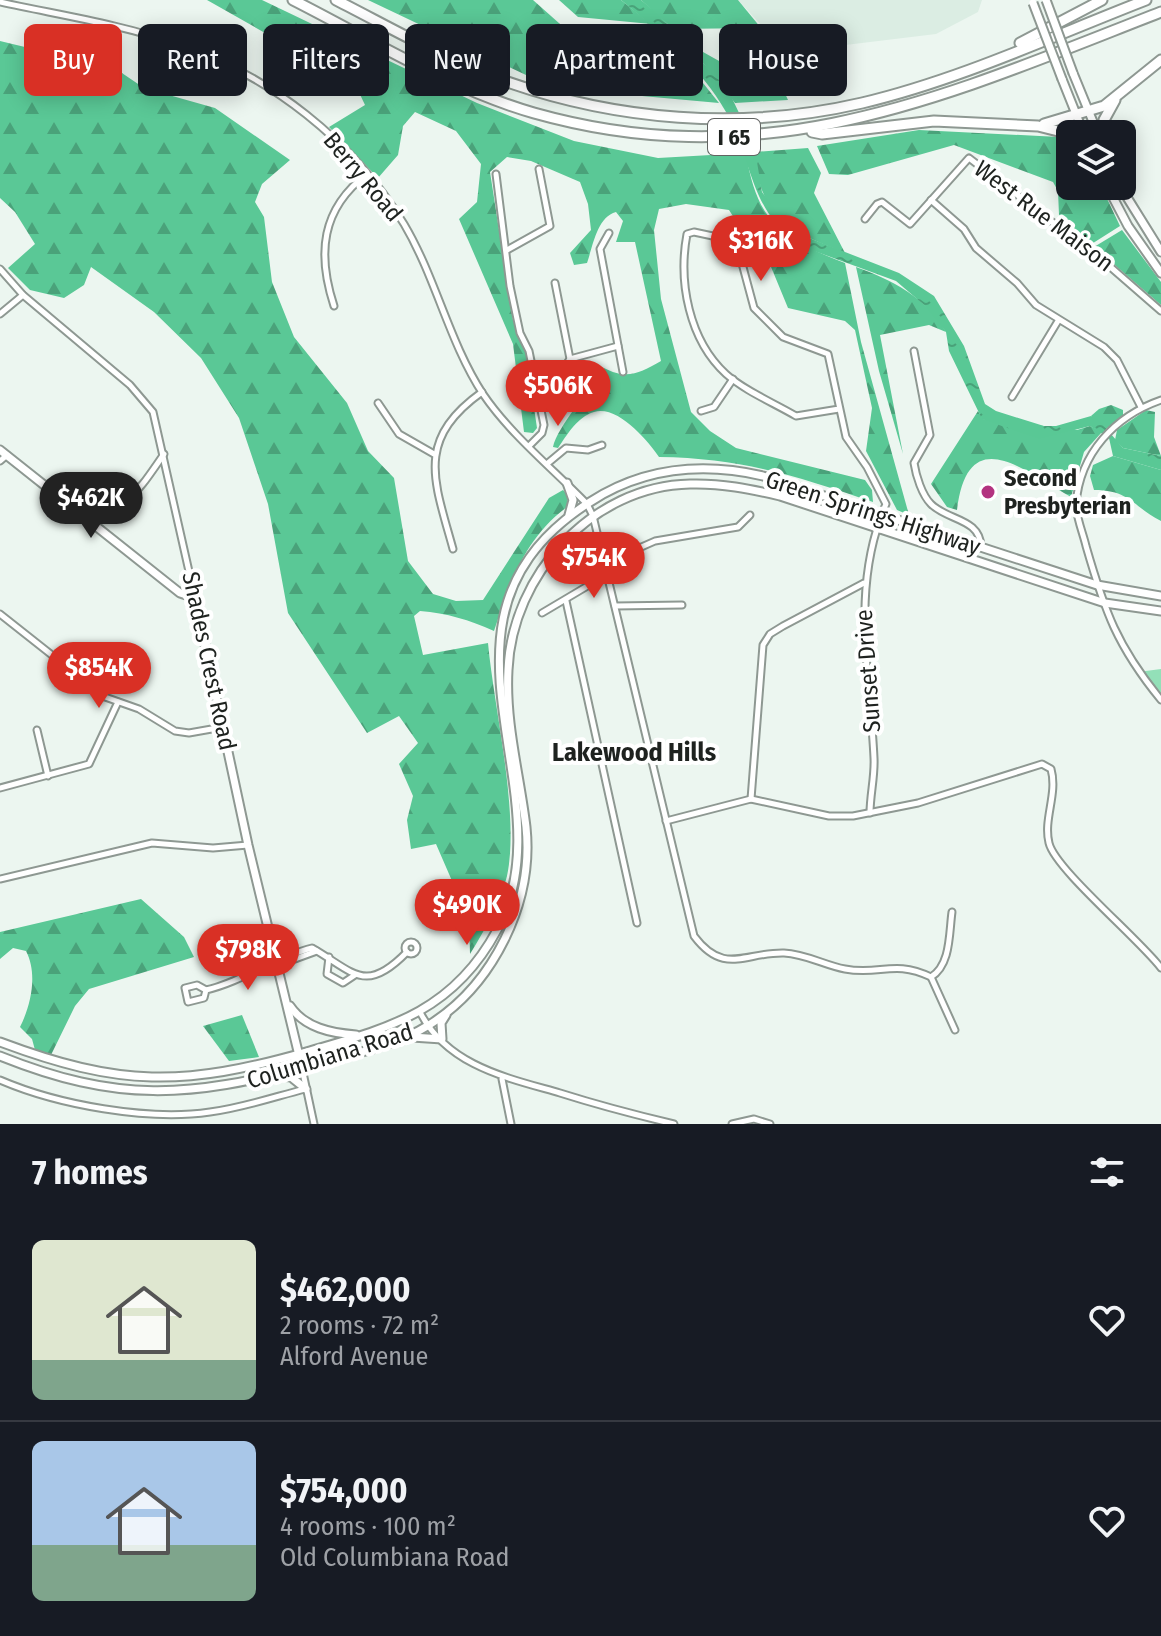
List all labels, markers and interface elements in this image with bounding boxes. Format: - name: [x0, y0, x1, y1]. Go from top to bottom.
- chip: Buy: [24, 24, 122, 96]
- chip: Rent: [138, 24, 247, 96]
- chip: Filters: [263, 24, 389, 96]
- chip: New: [405, 24, 510, 96]
- chip: Apartment: [526, 24, 703, 96]
- chip: House: [719, 24, 847, 96]
- road number: I 65: [708, 119, 760, 155]
- map controls: [1056, 120, 1136, 200]
- button: layers: [1056, 120, 1136, 200]
- street label: Berry Road: [318, 127, 408, 227]
- street label: West Rue Maison: [969, 155, 1119, 277]
- pin: $316K: [705, 215, 817, 283]
- text: $316K: [729, 225, 793, 256]
- pin: $506K: [502, 360, 614, 428]
- text: $506K: [524, 370, 592, 401]
- place label: Second Presbyterian: [1004, 464, 1131, 520]
- street label: Green Springs Highway: [762, 465, 984, 561]
- pin: $462K: [35, 472, 147, 540]
- text: $462K: [58, 482, 124, 513]
- marker: Second Presbyterian: [979, 483, 997, 501]
- pin: $754K: [538, 532, 650, 600]
- text: $754K: [562, 542, 626, 573]
- street label: Shades Crest Road: [176, 569, 242, 753]
- street label: Sunset Drive: [850, 608, 886, 734]
- pin: $854K: [43, 642, 155, 710]
- text: $854K: [65, 652, 133, 683]
- district label: Lakewood Hills: [552, 737, 716, 768]
- pin: $490K: [411, 879, 523, 947]
- text: $490K: [433, 889, 501, 920]
- pin: $798K: [192, 924, 304, 992]
- text: $798K: [215, 934, 281, 965]
- street label: Columbiana Road: [244, 1017, 416, 1095]
- icon: filters: [1085, 1150, 1129, 1194]
- text: 7 homes: [32, 1152, 148, 1193]
- text: $462,000: [280, 1269, 411, 1310]
- icon: home: [96, 1272, 192, 1368]
- icon: heart: [1085, 1298, 1129, 1342]
- text: 2 rooms · 72 m²: [280, 1310, 439, 1341]
- text: Alford Avenue: [280, 1341, 428, 1372]
- text: $754,000: [280, 1470, 408, 1511]
- icon: home: [96, 1473, 192, 1569]
- icon: heart: [1085, 1499, 1129, 1543]
- text: 4 rooms · 100 m²: [280, 1511, 456, 1542]
- text: Old Columbiana Road: [280, 1542, 510, 1573]

